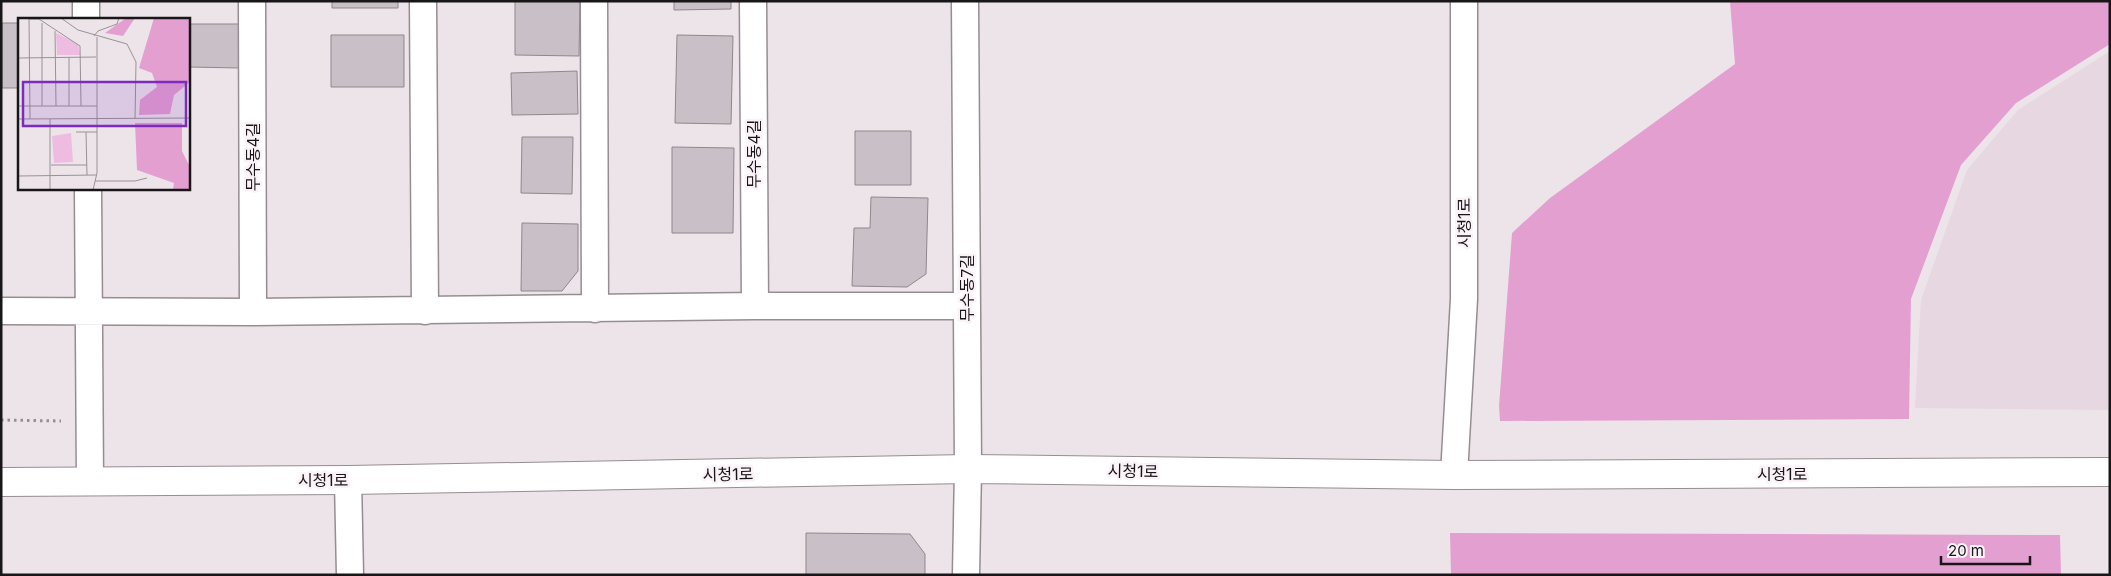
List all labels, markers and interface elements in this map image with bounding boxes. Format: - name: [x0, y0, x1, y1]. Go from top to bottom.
- inset map: [18, 18, 190, 190]
- street label: 무수동4길: [744, 119, 764, 189]
- street label: 무수동4길: [243, 122, 263, 192]
- street label: 시청1로: [1454, 197, 1474, 248]
- street label: 무수동7길: [957, 254, 977, 322]
- street label: 시청1로: [1107, 461, 1159, 481]
- street label: 시청1로: [702, 464, 754, 484]
- street label: 시청1로: [1757, 464, 1808, 484]
- street label: 시청1로: [298, 470, 349, 490]
- scale bar: [1941, 534, 2030, 566]
- text: 20 m: [1948, 541, 1984, 560]

